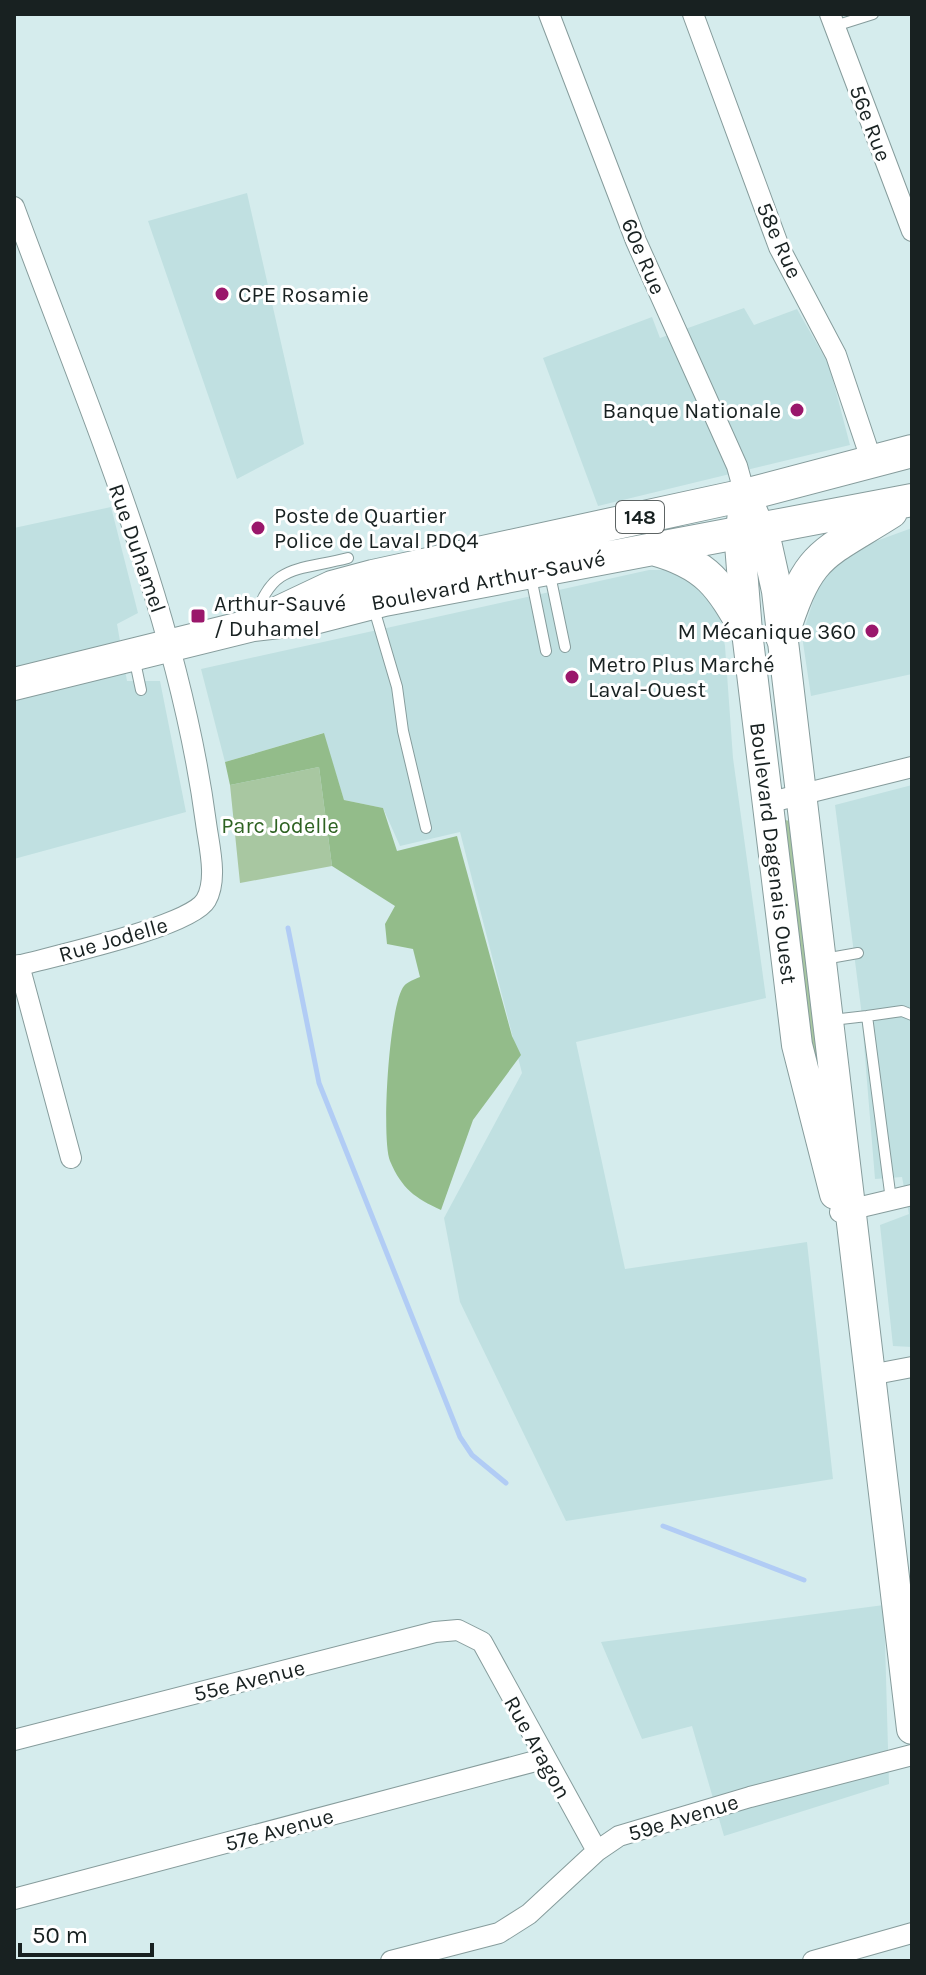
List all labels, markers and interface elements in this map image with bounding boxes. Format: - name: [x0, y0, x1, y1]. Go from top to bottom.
- street label: 56e Rue: [844, 82, 896, 165]
- street label: 58e Rue: [751, 198, 807, 282]
- street label: 60e Rue: [615, 214, 671, 298]
- place label: CPE Rosamie: [238, 282, 369, 308]
- marker: CPE Rosamie: [213, 285, 231, 303]
- place label: Banque Nationale: [602, 398, 781, 424]
- marker: Banque Nationale: [788, 401, 806, 419]
- street label: Rue Duhamel: [103, 480, 171, 616]
- road number: 148: [616, 501, 664, 533]
- place label: Poste de Quartier Police de Laval PDQ4: [274, 503, 479, 554]
- marker: Poste de Quartier Police de Laval PDQ4: [249, 519, 267, 537]
- street label: Boulevard Arthur-Sauvé: [369, 546, 607, 616]
- place label: Arthur-Sauvé / Duhamel: [214, 591, 346, 642]
- marker: Arthur-Sauvé / Duhamel: [189, 607, 207, 625]
- place label: M Mécanique 360: [678, 619, 856, 645]
- marker: M Mécanique 360: [863, 622, 881, 640]
- place label: Metro Plus Marché Laval-Ouest: [588, 652, 774, 703]
- marker: Metro Plus Marché Laval-Ouest: [563, 668, 581, 686]
- street label: Boulevard Dagenais Ouest: [744, 721, 802, 986]
- park label: Parc Jodelle: [221, 813, 339, 839]
- street label: Rue Jodelle: [56, 912, 171, 968]
- street label: 55e Avenue: [191, 1655, 308, 1707]
- street label: Rue Aragon: [498, 1691, 576, 1804]
- street label: 59e Avenue: [625, 1789, 742, 1847]
- street label: 57e Avenue: [222, 1803, 337, 1857]
- scale bar: [20, 1907, 152, 1957]
- text: 50 m: [32, 1921, 88, 1949]

